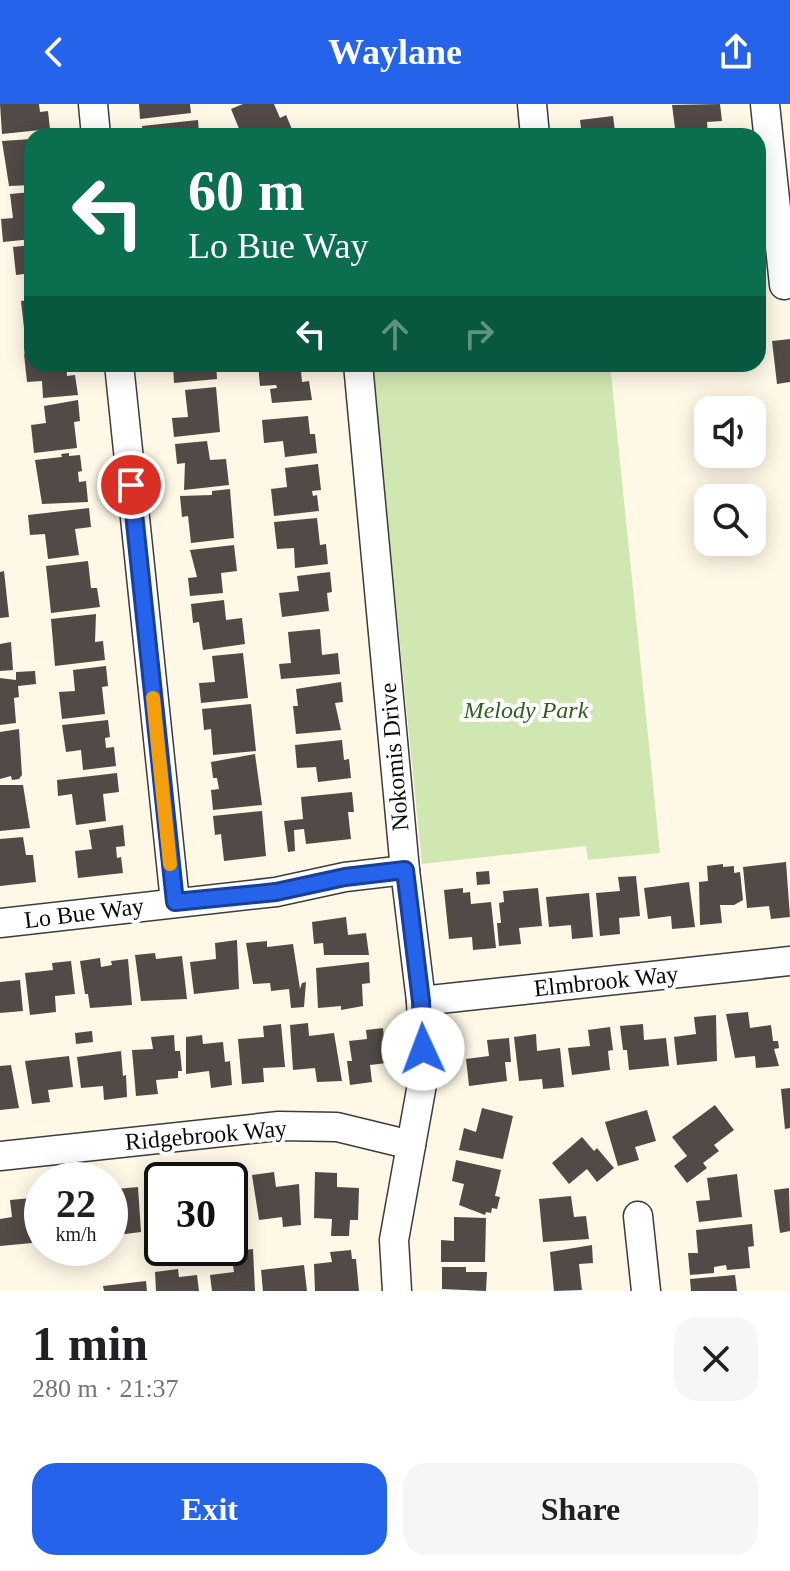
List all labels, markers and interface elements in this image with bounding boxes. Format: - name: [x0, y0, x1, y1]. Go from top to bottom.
- icon: back: [32, 30, 76, 74]
- icon: share: [714, 30, 758, 74]
- text: Waylane: [328, 32, 462, 72]
- icon: left: [56, 160, 160, 264]
- text: 60 m: [188, 160, 305, 222]
- text: Lo Bue Way: [188, 226, 368, 266]
- icon: left: [289, 312, 333, 356]
- icon: ahead: [373, 312, 417, 356]
- icon: right: [457, 312, 501, 356]
- map controls: [694, 396, 766, 556]
- button: sound: [694, 396, 766, 468]
- pin: [97, 451, 165, 519]
- icon: arrive: [109, 463, 153, 507]
- button: search: [694, 484, 766, 556]
- street label: Nokomis Drive: [375, 682, 413, 832]
- park label: Melody Park: [463, 697, 589, 723]
- street label: Lo Bue Way: [23, 893, 145, 933]
- street label: Elmbrook Way: [533, 960, 679, 1002]
- position arrow: [381, 1007, 465, 1091]
- street label: Ridgebrook Way: [124, 1115, 288, 1155]
- speed limit sign: 30: [144, 1162, 248, 1266]
- text: 22: [56, 1181, 96, 1226]
- text: km/h: [55, 1223, 97, 1245]
- text: 1 min: [32, 1317, 148, 1370]
- button: close: [674, 1317, 758, 1401]
- text: 280 m · 21:37: [32, 1374, 179, 1403]
- button: Exit: [32, 1463, 387, 1555]
- button: Share: [403, 1463, 758, 1555]

